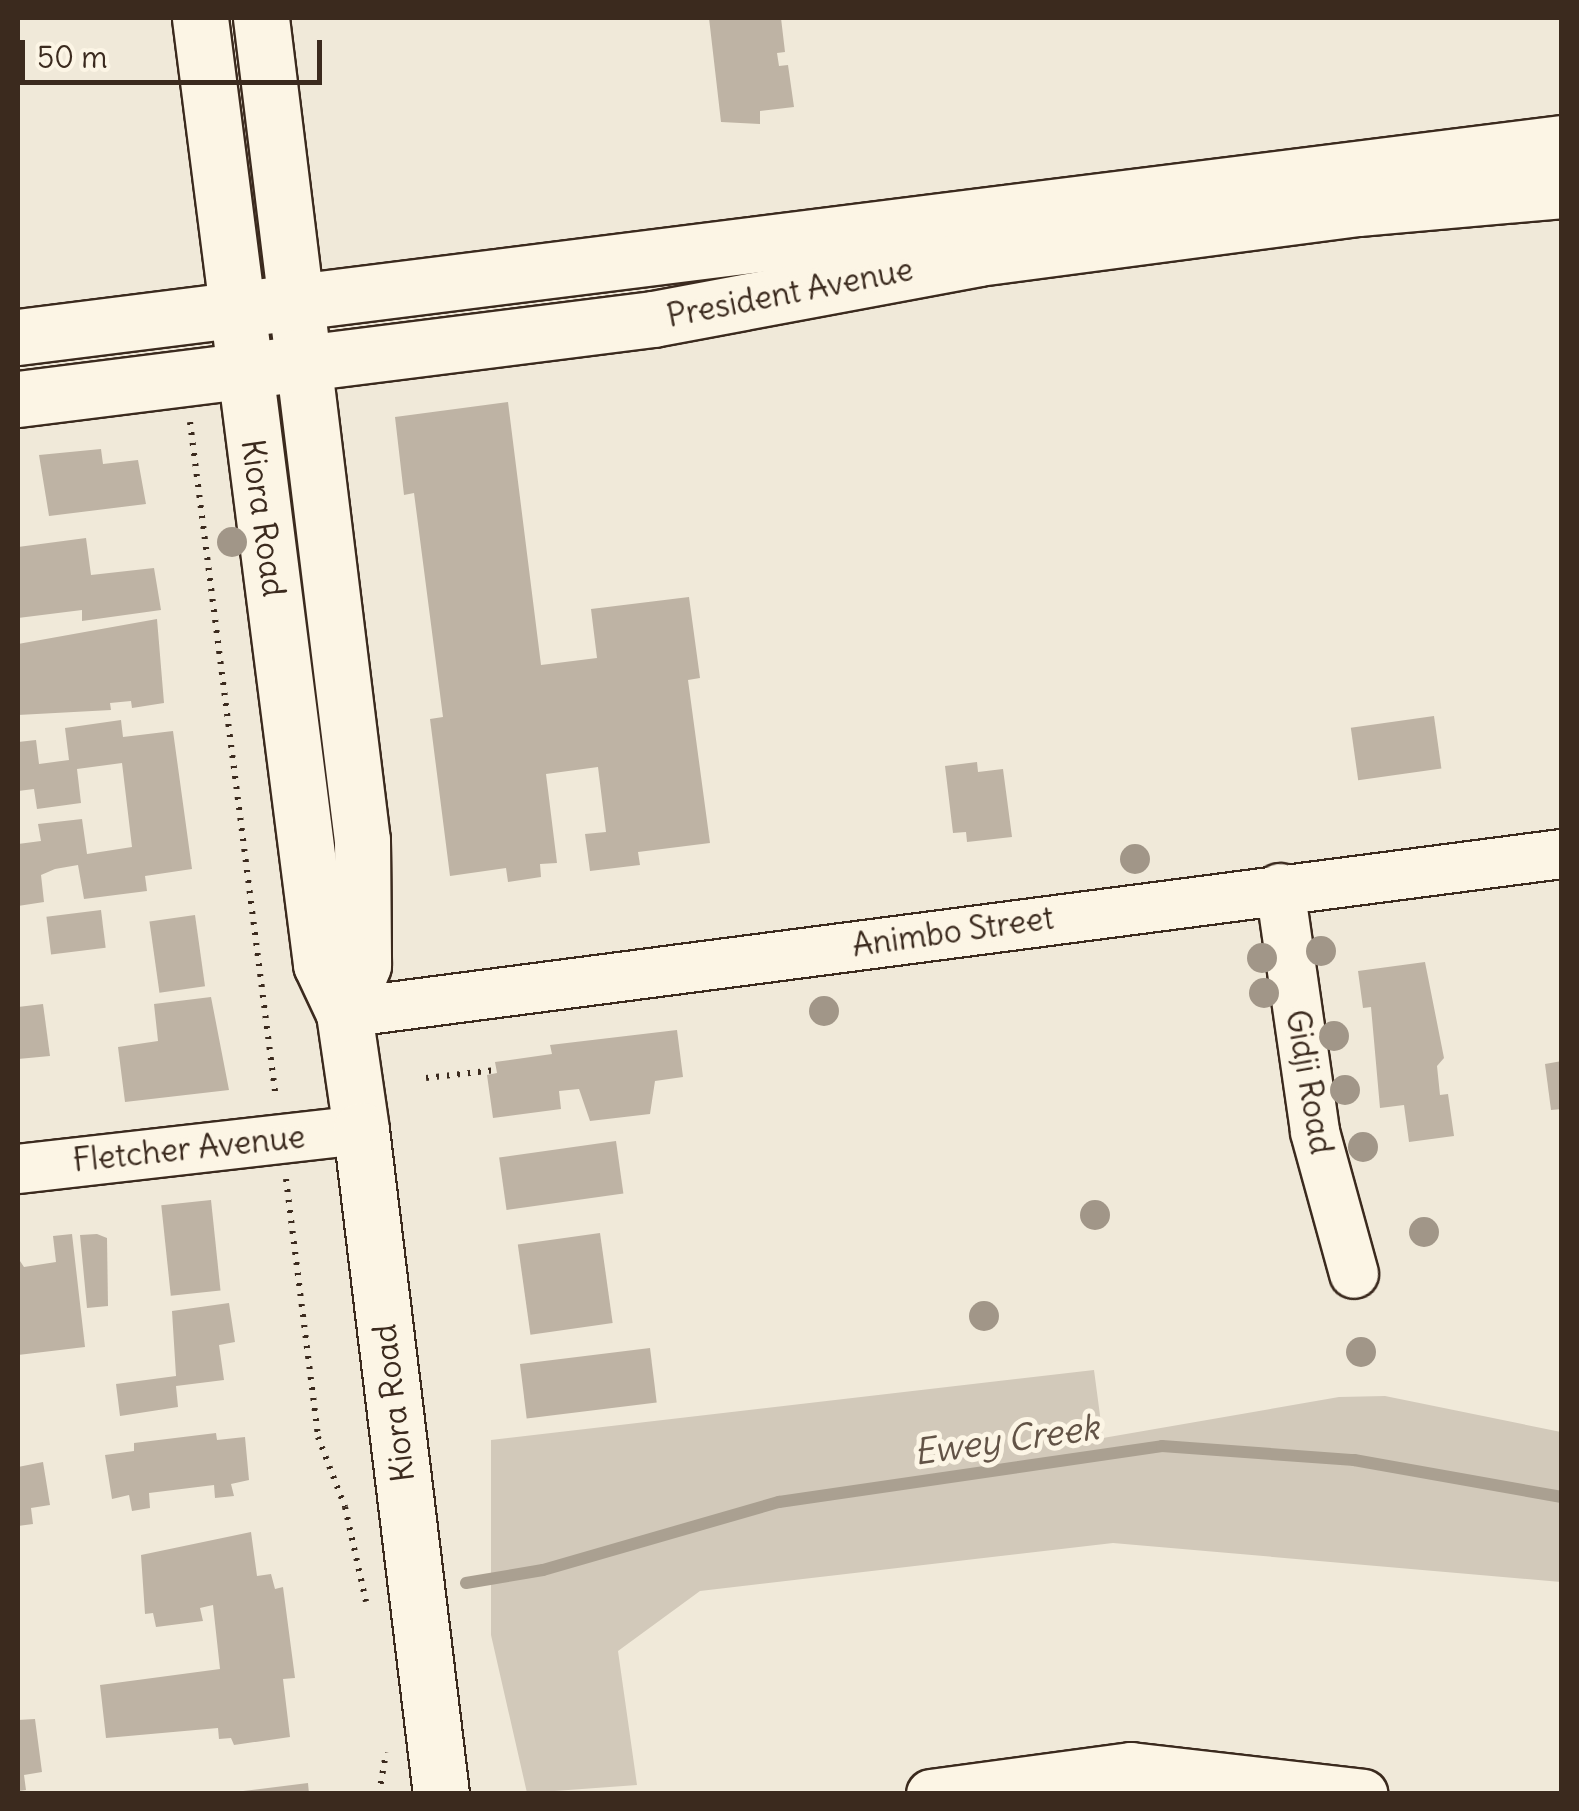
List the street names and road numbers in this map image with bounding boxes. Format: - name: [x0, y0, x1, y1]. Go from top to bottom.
- street label: President Avenue: [664, 250, 916, 336]
- street label: Kiora Road: [233, 437, 293, 599]
- street label: Animbo Street: [850, 899, 1056, 965]
- street label: Gidji Road: [1277, 1007, 1341, 1157]
- street label: Fletcher Avenue: [71, 1118, 307, 1180]
- street label: Kiora Road: [365, 1322, 423, 1484]

